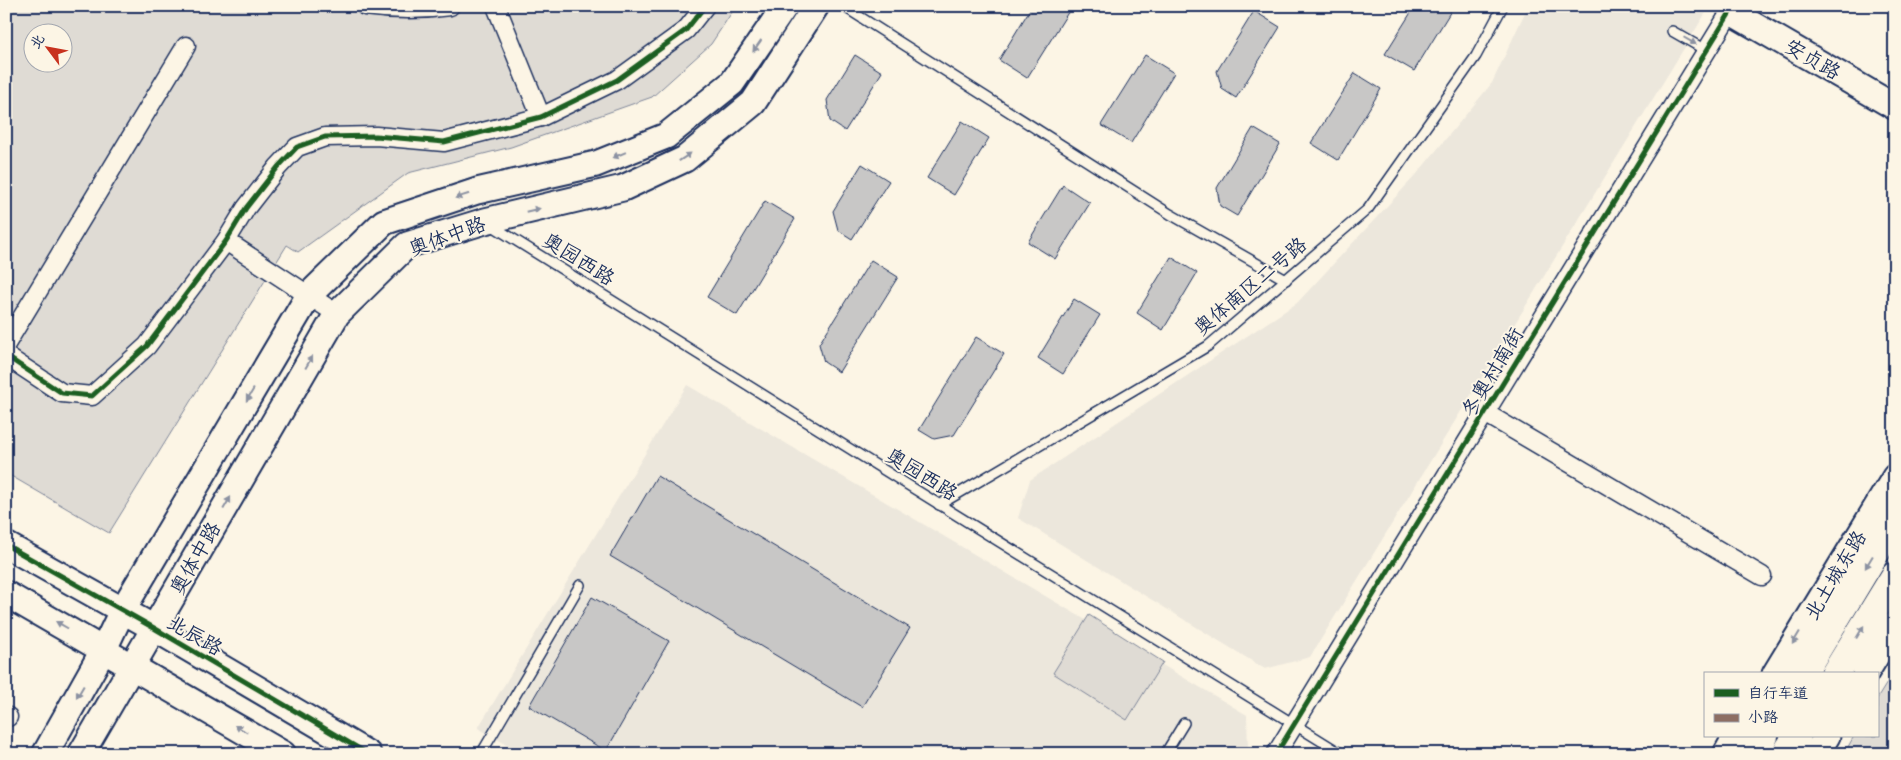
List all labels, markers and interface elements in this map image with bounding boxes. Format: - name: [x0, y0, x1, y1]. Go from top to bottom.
- north arrow: [22, 22, 72, 72]
- text: 北: [26, 30, 51, 53]
- street label: 安贞路: [1779, 34, 1846, 89]
- one-way arrow: [1683, 36, 1696, 45]
- one-way arrow: [752, 40, 762, 53]
- one-way arrow: [611, 151, 626, 159]
- one-way arrow: [679, 153, 692, 162]
- one-way arrow: [454, 192, 469, 200]
- one-way arrow: [525, 206, 540, 214]
- street label: 奥体中路: [405, 211, 491, 266]
- street label: 奥园西路: [536, 228, 620, 295]
- street label: 奥体南区二号路: [1189, 231, 1315, 344]
- street label: 冬奥村南街: [1456, 323, 1532, 424]
- one-way arrow: [304, 356, 313, 369]
- one-way arrow: [246, 388, 255, 401]
- street label: 奥园西路: [879, 443, 963, 510]
- one-way arrow: [223, 495, 231, 510]
- street label: 奥体中路: [165, 516, 230, 601]
- street label: 北土城东路: [1799, 525, 1876, 627]
- one-way arrow: [1865, 556, 1874, 569]
- street label: 北辰路: [161, 610, 228, 665]
- one-way arrow: [55, 621, 68, 630]
- one-way arrow: [1856, 626, 1865, 639]
- one-way arrow: [1792, 632, 1801, 645]
- legend: [1704, 672, 1878, 738]
- text: 自行车道: [1748, 683, 1808, 705]
- one-way arrow: [75, 685, 84, 699]
- text: 小路: [1748, 707, 1778, 729]
- one-way arrow: [234, 725, 247, 734]

